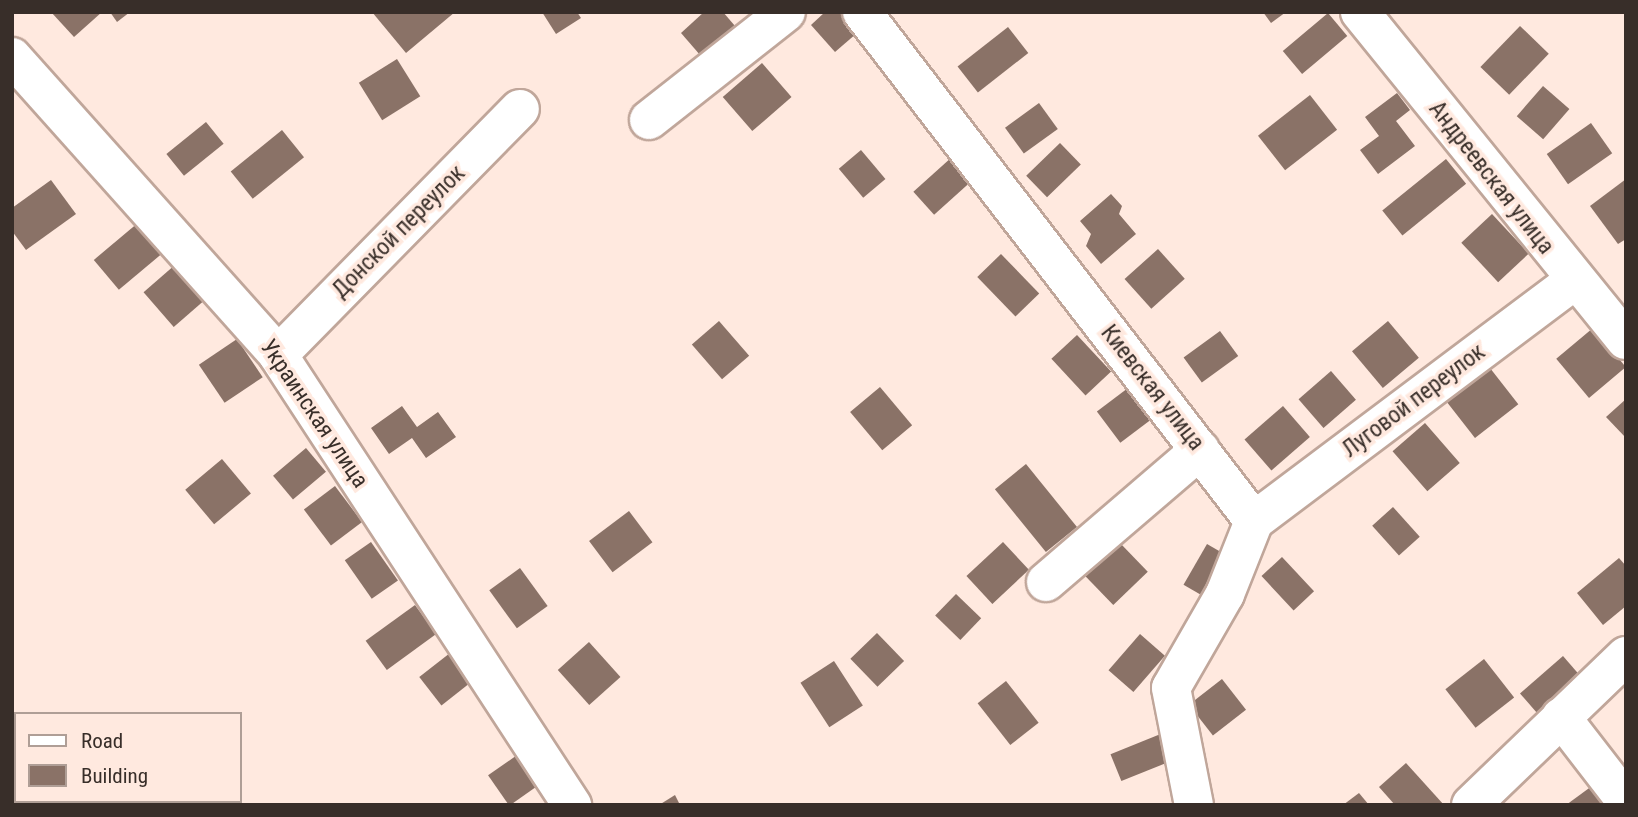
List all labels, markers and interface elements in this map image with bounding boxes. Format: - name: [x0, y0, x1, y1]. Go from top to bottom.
- street label: Андреевская улица: [1423, 96, 1559, 260]
- street label: Донской переулок: [327, 160, 471, 304]
- street label: Киевская улица: [1095, 320, 1209, 456]
- street label: Украинская улица: [254, 335, 374, 493]
- street label: Луговой переулок: [1337, 338, 1491, 464]
- legend: [14, 712, 242, 803]
- text: Road: [81, 729, 123, 753]
- text: Building: [81, 764, 148, 788]

